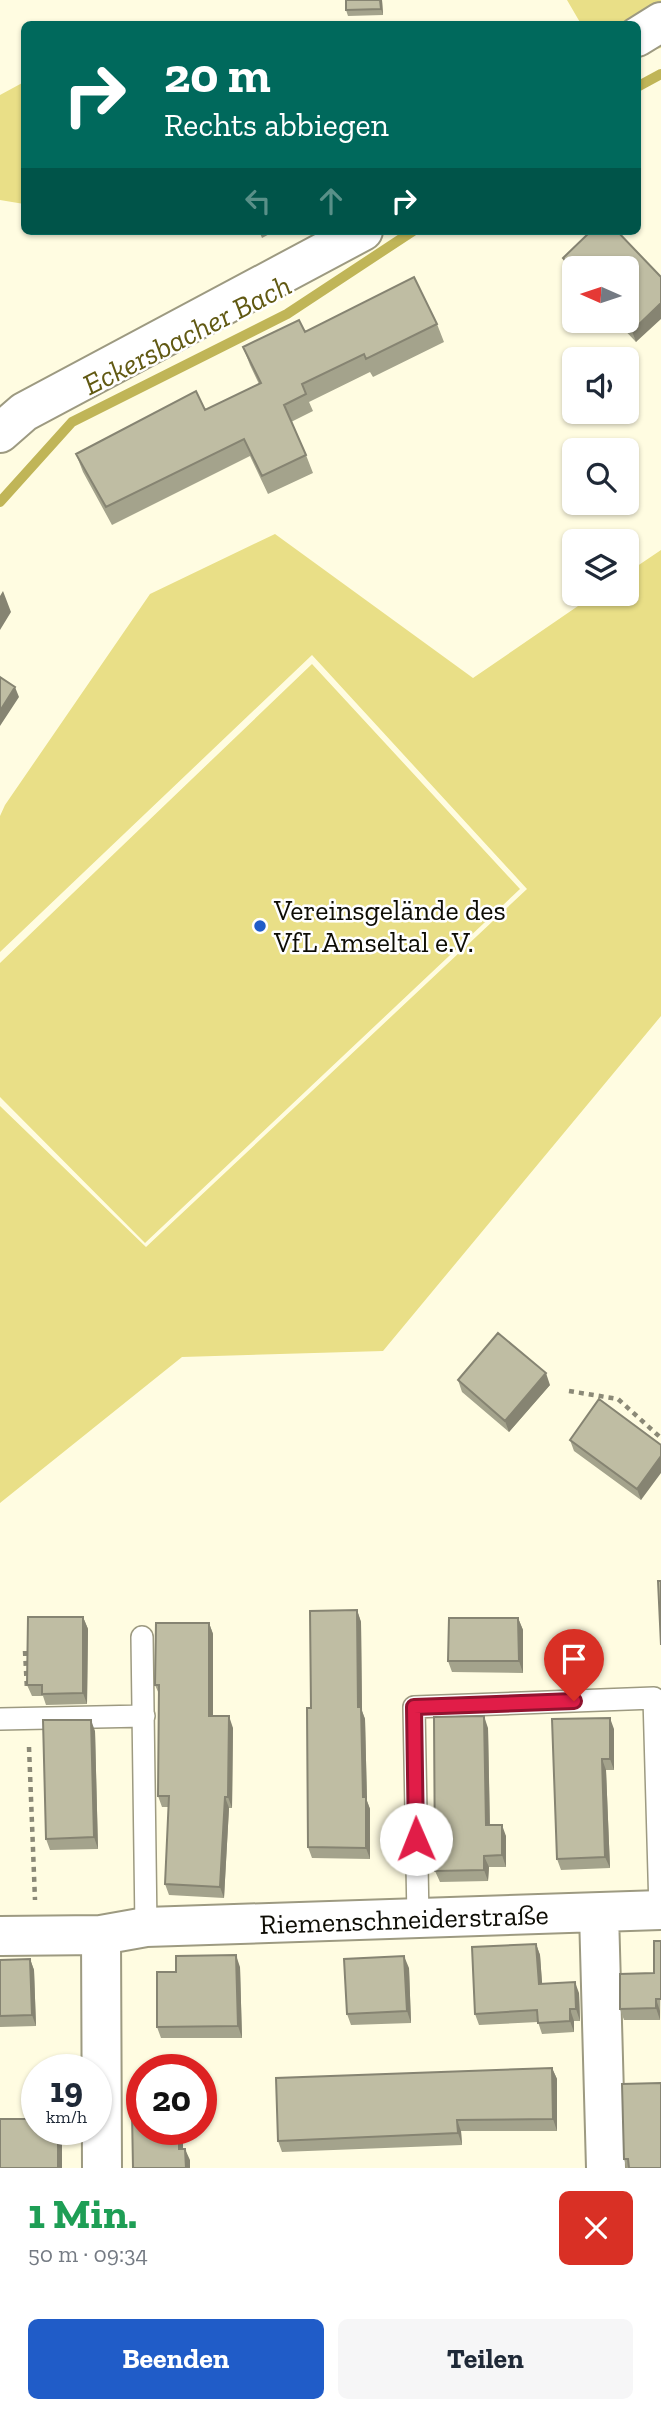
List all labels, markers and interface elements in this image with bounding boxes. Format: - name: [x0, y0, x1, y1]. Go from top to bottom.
- text: 20 m: [164, 46, 271, 105]
- icon: right: [49, 49, 140, 140]
- text: Rechts abbiegen: [164, 106, 389, 144]
- icon: left: [239, 182, 277, 220]
- icon: ahead: [312, 182, 350, 220]
- icon: right: [385, 182, 423, 220]
- north arrow: [562, 256, 639, 332]
- map controls: [562, 256, 639, 606]
- water label: Eckersbacher Bach: [77, 267, 297, 403]
- button: sound: [562, 347, 639, 424]
- button: search: [562, 438, 639, 515]
- button: layers: [562, 529, 639, 606]
- place label: Vereinsgelände des VfL Amseltal e.V.: [273, 894, 506, 959]
- marker: Vereinsgelände des VfL Amseltal e.V.: [252, 918, 268, 934]
- pin: [544, 1629, 604, 1701]
- icon: arrive: [555, 1640, 593, 1678]
- position arrow: [379, 1802, 453, 1876]
- street label: Riemenschneiderstraße: [259, 1898, 549, 1941]
- speed limit sign: 20: [126, 2054, 217, 2145]
- text: 19: [50, 2069, 83, 2111]
- text: km/h: [46, 2106, 87, 2128]
- text: 1 Min.: [28, 2188, 137, 2239]
- button: close: [559, 2191, 633, 2265]
- text: 50 m · 09:34: [28, 2240, 148, 2268]
- button: Beenden: [28, 2319, 324, 2399]
- button: Teilen: [338, 2319, 633, 2399]

